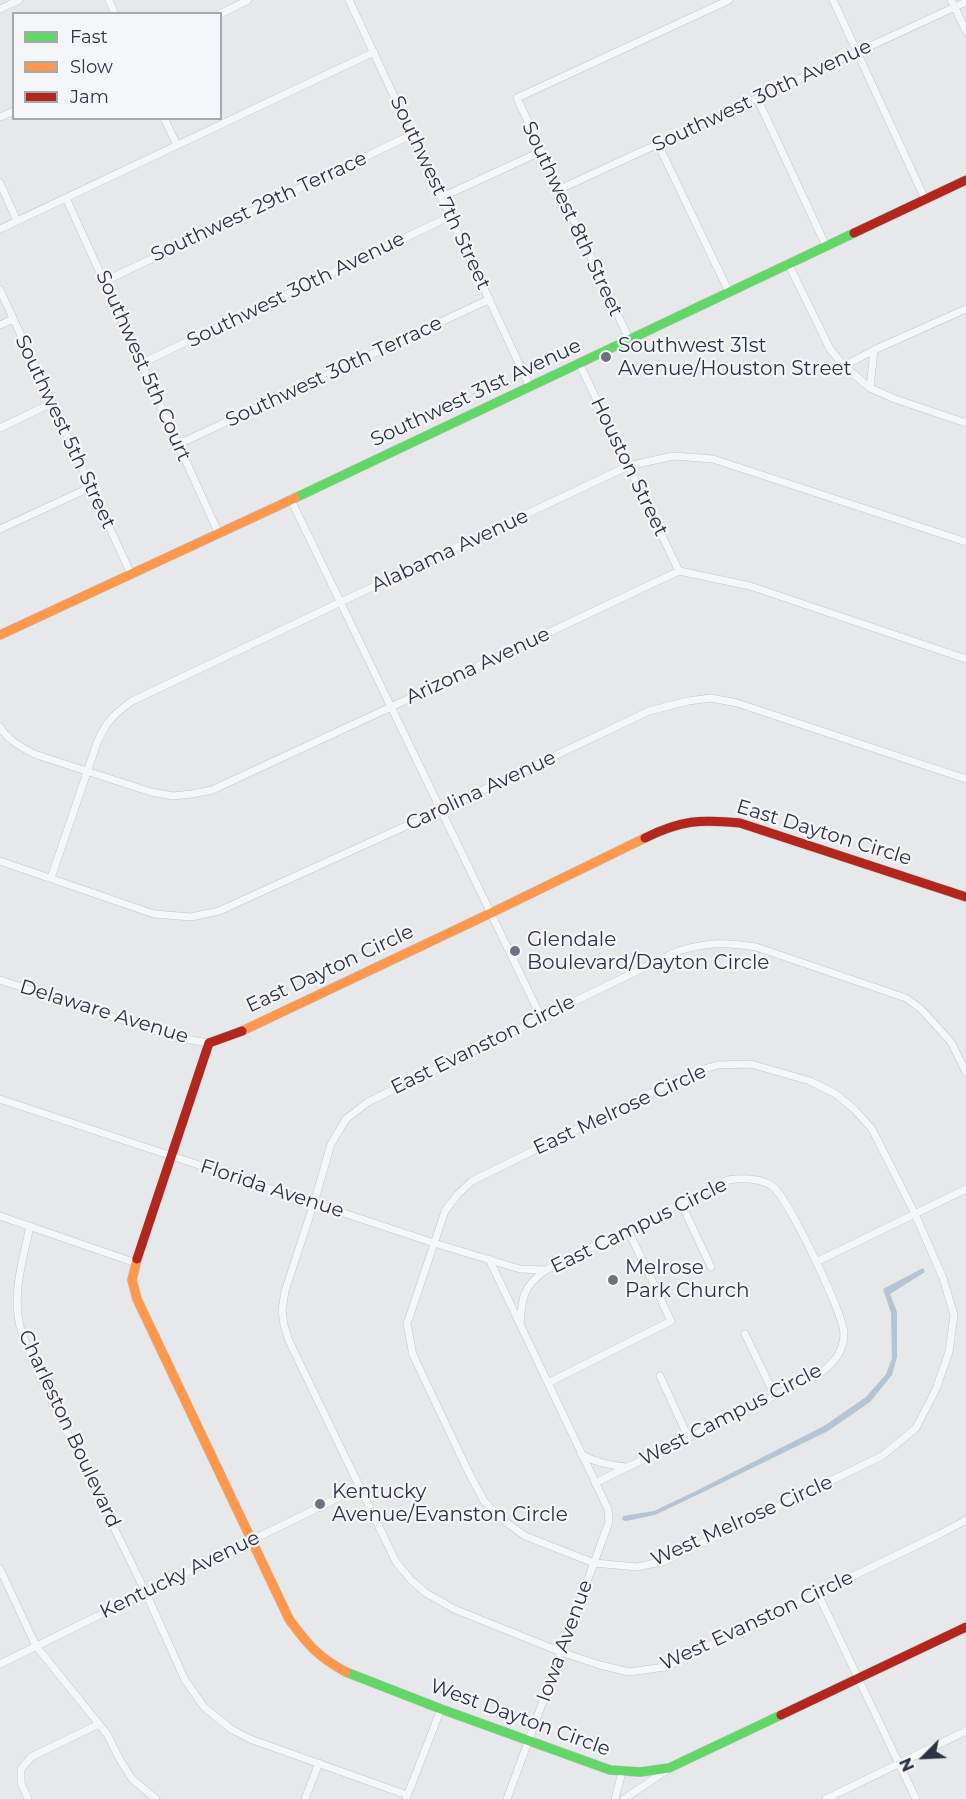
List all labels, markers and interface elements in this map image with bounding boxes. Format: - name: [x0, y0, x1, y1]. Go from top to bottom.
- legend: [12, 12, 222, 120]
- text: Fast: [70, 26, 108, 48]
- street label: Southwest 30th Avenue: [648, 35, 876, 157]
- text: Slow: [70, 56, 113, 78]
- text: Jam: [70, 86, 109, 108]
- street label: Southwest 7th Street: [385, 92, 495, 294]
- street label: Southwest 8th Street: [516, 118, 628, 320]
- street label: Southwest 29th Terrace: [147, 146, 371, 268]
- street label: Southwest 30th Avenue: [183, 227, 409, 353]
- street label: Southwest 5th Court: [90, 267, 196, 465]
- street label: Southwest 30th Terrace: [222, 311, 446, 433]
- street label: Southwest 5th Street: [10, 331, 120, 533]
- street label: Southwest 31st Avenue: [367, 334, 585, 452]
- place label: Southwest 31st Avenue/Houston Street: [618, 334, 852, 381]
- marker: Southwest 31st Avenue/Houston Street: [599, 350, 613, 364]
- street label: Houston Street: [585, 394, 673, 540]
- street label: Alabama Avenue: [368, 504, 532, 598]
- street label: Arizona Avenue: [402, 622, 554, 710]
- street label: Carolina Avenue: [402, 746, 560, 836]
- street label: East Dayton Circle: [733, 795, 915, 871]
- street label: East Dayton Circle: [242, 920, 418, 1018]
- place label: Glendale Boulevard/Dayton Circle: [527, 928, 769, 975]
- marker: Glendale Boulevard/Dayton Circle: [508, 944, 522, 958]
- street label: Delaware Avenue: [17, 975, 191, 1049]
- street label: East Evanston Circle: [387, 990, 579, 1100]
- street label: East Melrose Circle: [530, 1059, 710, 1161]
- street label: Florida Avenue: [197, 1154, 347, 1224]
- street label: East Campus Circle: [547, 1173, 731, 1279]
- place label: Melrose Park Church: [625, 1256, 749, 1303]
- marker: Melrose Park Church: [606, 1273, 620, 1287]
- street label: Charleston Boulevard: [13, 1326, 125, 1532]
- street label: West Campus Circle: [636, 1359, 826, 1471]
- street label: West Melrose Circle: [648, 1470, 836, 1572]
- place label: Kentucky Avenue/Evanston Circle: [332, 1480, 568, 1527]
- marker: Kentucky Avenue/Evanston Circle: [313, 1497, 327, 1511]
- street label: Kentucky Avenue: [96, 1526, 264, 1624]
- street label: West Evanston Circle: [657, 1566, 857, 1676]
- street label: Iowa Avenue: [532, 1577, 598, 1705]
- street label: West Dayton Circle: [427, 1674, 613, 1762]
- north arrow: [894, 1727, 954, 1787]
- text: N: [896, 1755, 918, 1774]

